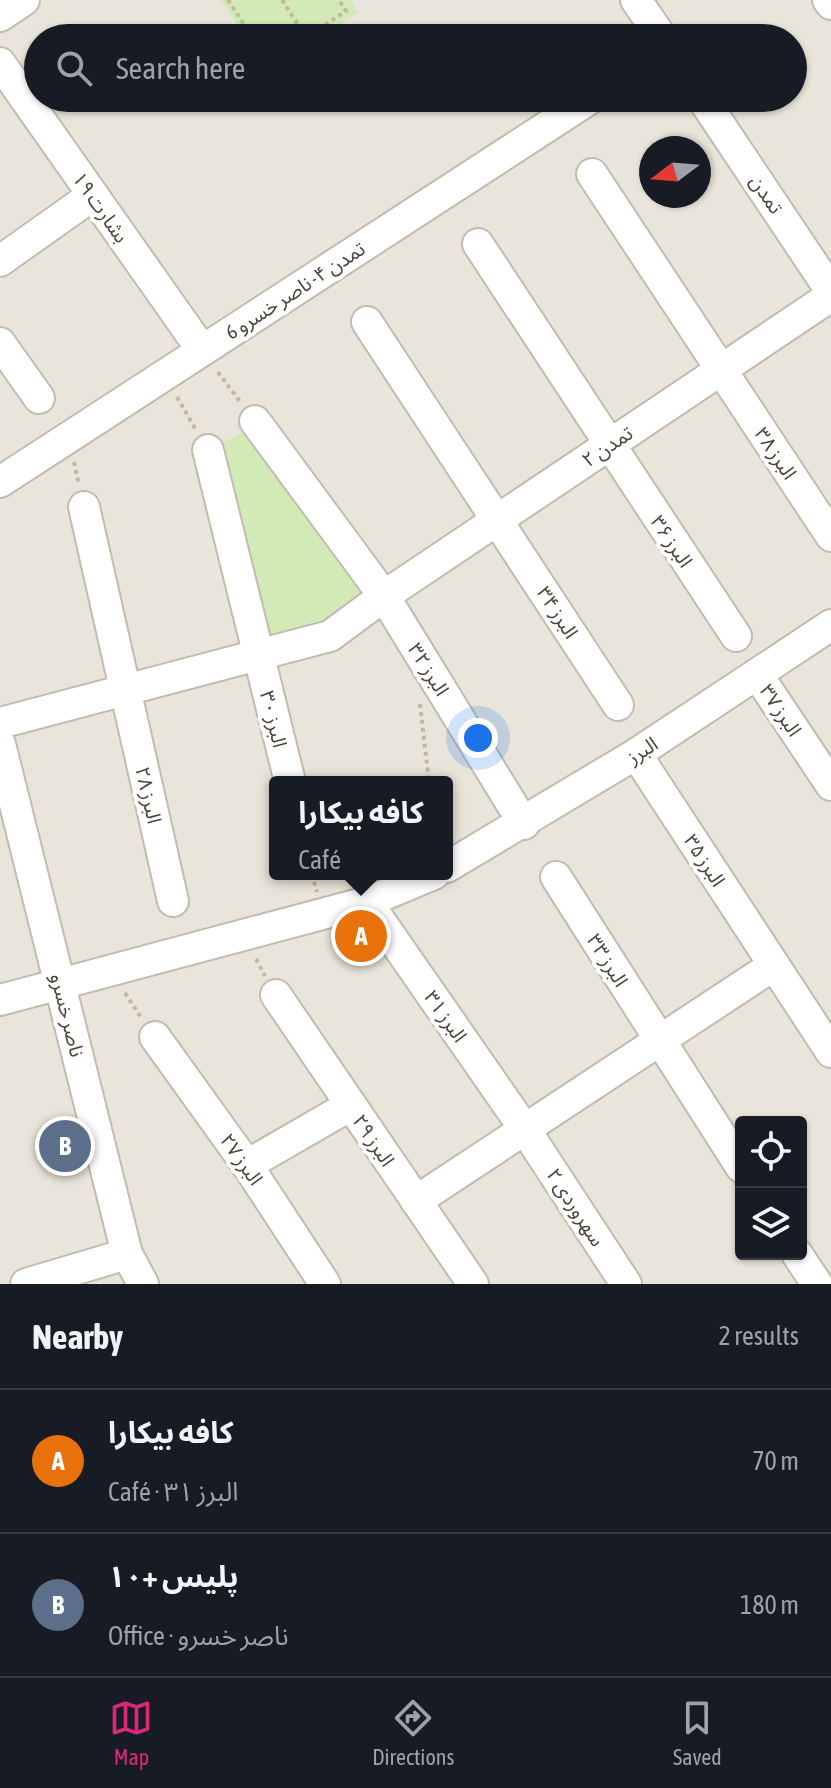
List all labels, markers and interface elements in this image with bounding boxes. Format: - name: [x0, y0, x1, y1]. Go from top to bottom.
- search box: [24, 24, 807, 112]
- icon: search: [52, 46, 96, 90]
- text: Search here: [116, 51, 245, 85]
- north arrow: [639, 136, 711, 208]
- street label: بشارت ۱۹: [68, 167, 134, 247]
- street label: تمدن: [745, 170, 788, 218]
- street label: تمدن ۴- ناصر خسرو 6: [221, 236, 370, 344]
- street label: تمدن ۲: [577, 421, 637, 472]
- street label: البرز ۳۸: [749, 423, 802, 484]
- street label: البرز ۳۶: [645, 511, 698, 572]
- street label: البرز ۳۴: [532, 582, 583, 643]
- street label: البرز ۳۲: [403, 638, 454, 700]
- street label: البرز ۳۷: [754, 680, 807, 741]
- street label: البرز ۳۰: [255, 688, 292, 750]
- your location: [458, 718, 498, 758]
- street label: البرز: [621, 732, 662, 770]
- street label: البرز ۲۸: [130, 764, 167, 826]
- popup: [269, 776, 453, 880]
- text: کافه بیکارا: [298, 795, 424, 829]
- street label: البرز ۳۵: [679, 830, 730, 891]
- text: Café: [298, 845, 341, 875]
- pin: A: [335, 906, 387, 966]
- street label: البرز ۳۳: [582, 929, 633, 991]
- street label: ناصر خسرو: [46, 971, 90, 1060]
- street label: البرز ۳۱: [419, 986, 472, 1047]
- street label: البرز ۲۹: [347, 1110, 400, 1171]
- pin: B: [39, 1116, 91, 1176]
- map controls: [735, 1116, 807, 1260]
- button: locate: [735, 1116, 807, 1188]
- street label: البرز ۲۷: [215, 1129, 268, 1190]
- street label: سهروردی ۲: [541, 1164, 610, 1251]
- button: layers: [735, 1188, 807, 1260]
- text: Nearby: [32, 1317, 123, 1356]
- text: 2 results: [718, 1321, 799, 1351]
- text: کافه بیکارا: [108, 1415, 233, 1449]
- text: A: [52, 1446, 64, 1476]
- text: 70 m: [752, 1446, 799, 1476]
- text: Café · البرز ۳۱: [108, 1477, 239, 1507]
- text: پلیس +۱۰: [108, 1559, 239, 1593]
- text: B: [52, 1590, 64, 1620]
- text: 180 m: [740, 1590, 799, 1620]
- text: Office · ناصر خسرو: [108, 1621, 289, 1651]
- tab: Map: [109, 1696, 153, 1770]
- tab: Directions: [372, 1696, 454, 1770]
- tab: Saved: [673, 1696, 722, 1770]

